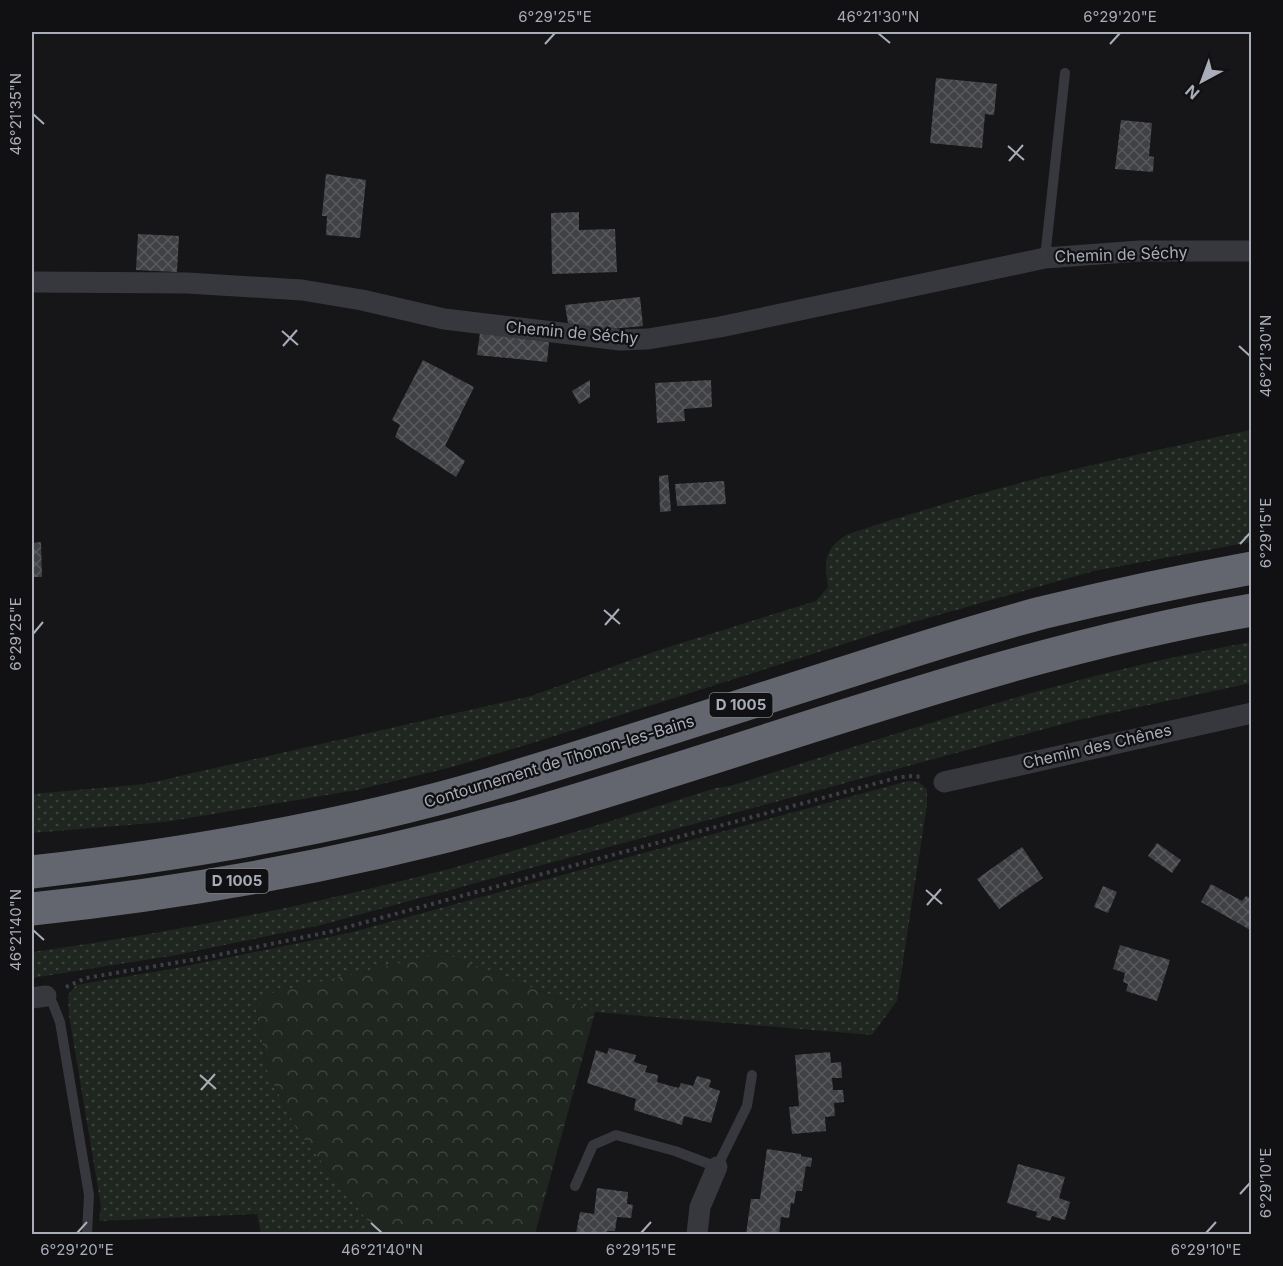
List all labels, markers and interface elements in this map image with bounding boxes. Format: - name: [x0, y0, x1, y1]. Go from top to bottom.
- text: 6°29'25"E: [518, 7, 592, 26]
- text: 46°21'30"N: [837, 7, 919, 26]
- text: 6°29'20"E: [1083, 7, 1157, 26]
- north arrow: [1172, 51, 1232, 111]
- text: 46°21'35"N: [6, 73, 25, 155]
- text: N: [1181, 81, 1203, 104]
- street label: Chemin de Séchy: [1054, 242, 1188, 266]
- text: 46°21'30"N: [1256, 315, 1275, 397]
- street label: Chemin de Séchy: [505, 316, 639, 348]
- text: 6°29'15"E: [1256, 498, 1275, 568]
- text: 6°29'25"E: [6, 597, 25, 671]
- road number: D 1005: [710, 693, 772, 717]
- street label: Contournement de Thonon-les-Bains: [421, 710, 697, 812]
- street label: Chemin des Chênes: [1021, 719, 1173, 773]
- road number: D 1005: [206, 869, 268, 893]
- text: 46°21'40"N: [6, 889, 25, 971]
- text: 6°29'10"E: [1256, 1148, 1275, 1218]
- text: 6°29'20"E: [40, 1240, 114, 1259]
- text: 46°21'40"N: [341, 1240, 423, 1259]
- text: 6°29'15"E: [606, 1240, 676, 1259]
- text: 6°29'10"E: [1171, 1240, 1241, 1259]

